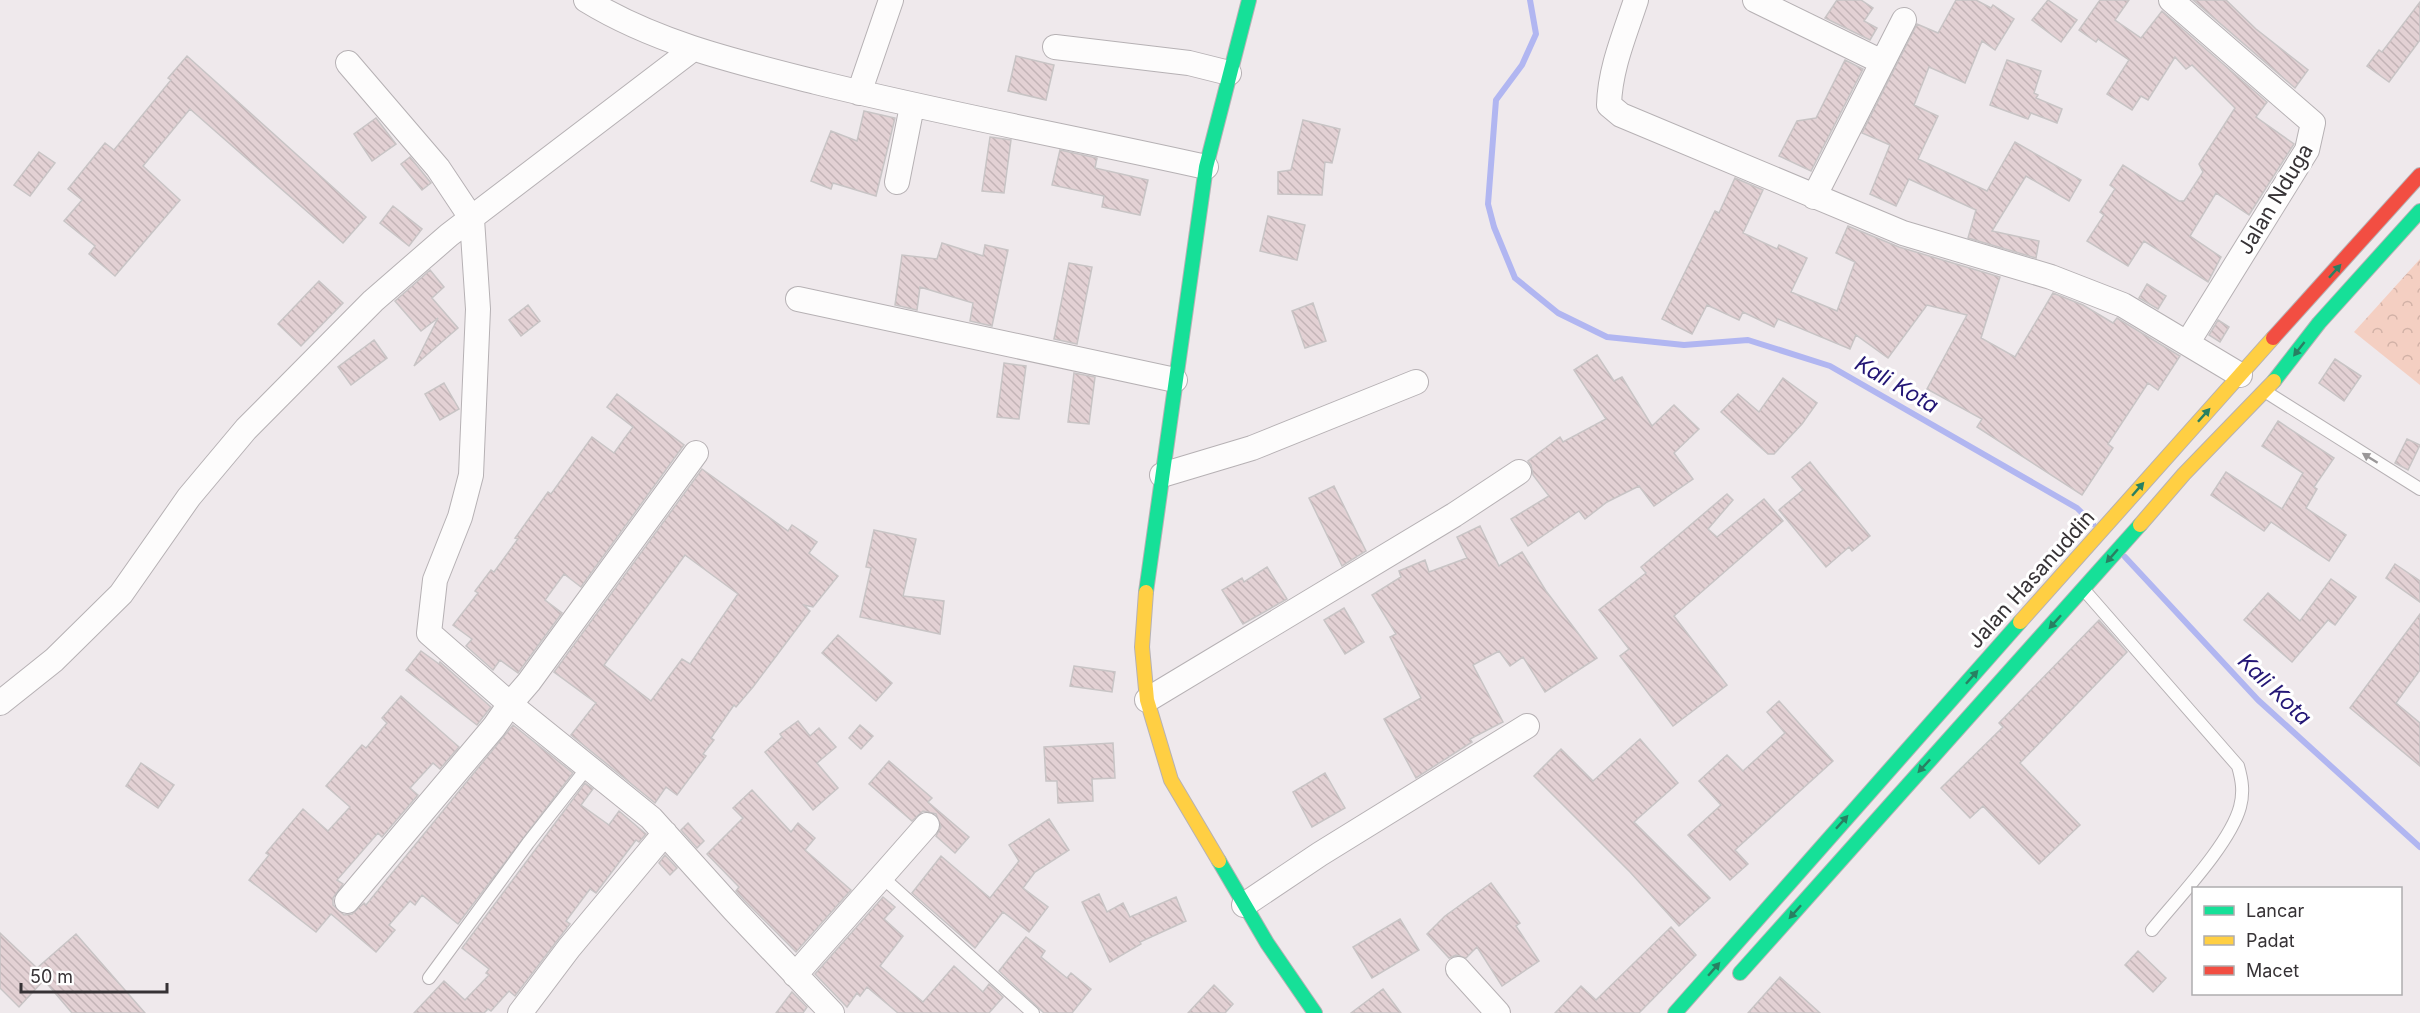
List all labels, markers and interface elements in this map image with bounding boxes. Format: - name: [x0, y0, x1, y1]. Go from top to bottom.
- street label: Jalan Nduga: [2232, 139, 2318, 259]
- one-way arrow: [2328, 264, 2341, 279]
- one-way arrow: [2293, 342, 2305, 357]
- water label: Kali Kota: [1851, 350, 1943, 418]
- one-way arrow: [2197, 408, 2210, 423]
- one-way arrow: [2363, 452, 2379, 464]
- one-way arrow: [2131, 482, 2144, 497]
- street label: Jalan Hasanuddin: [1962, 505, 2100, 653]
- one-way arrow: [2106, 548, 2119, 563]
- one-way arrow: [2049, 614, 2062, 629]
- water label: Kali Kota: [2233, 648, 2317, 730]
- one-way arrow: [1965, 669, 1979, 684]
- one-way arrow: [1917, 759, 1931, 774]
- one-way arrow: [1835, 815, 1848, 830]
- legend: [2192, 887, 2402, 995]
- text: Lancar: [2246, 900, 2304, 921]
- one-way arrow: [1789, 904, 1802, 919]
- text: Padat: [2246, 930, 2295, 951]
- scale bar: [21, 956, 166, 994]
- text: Macet: [2246, 960, 2299, 981]
- one-way arrow: [1707, 962, 1720, 977]
- text: 50 m: [30, 966, 73, 987]

